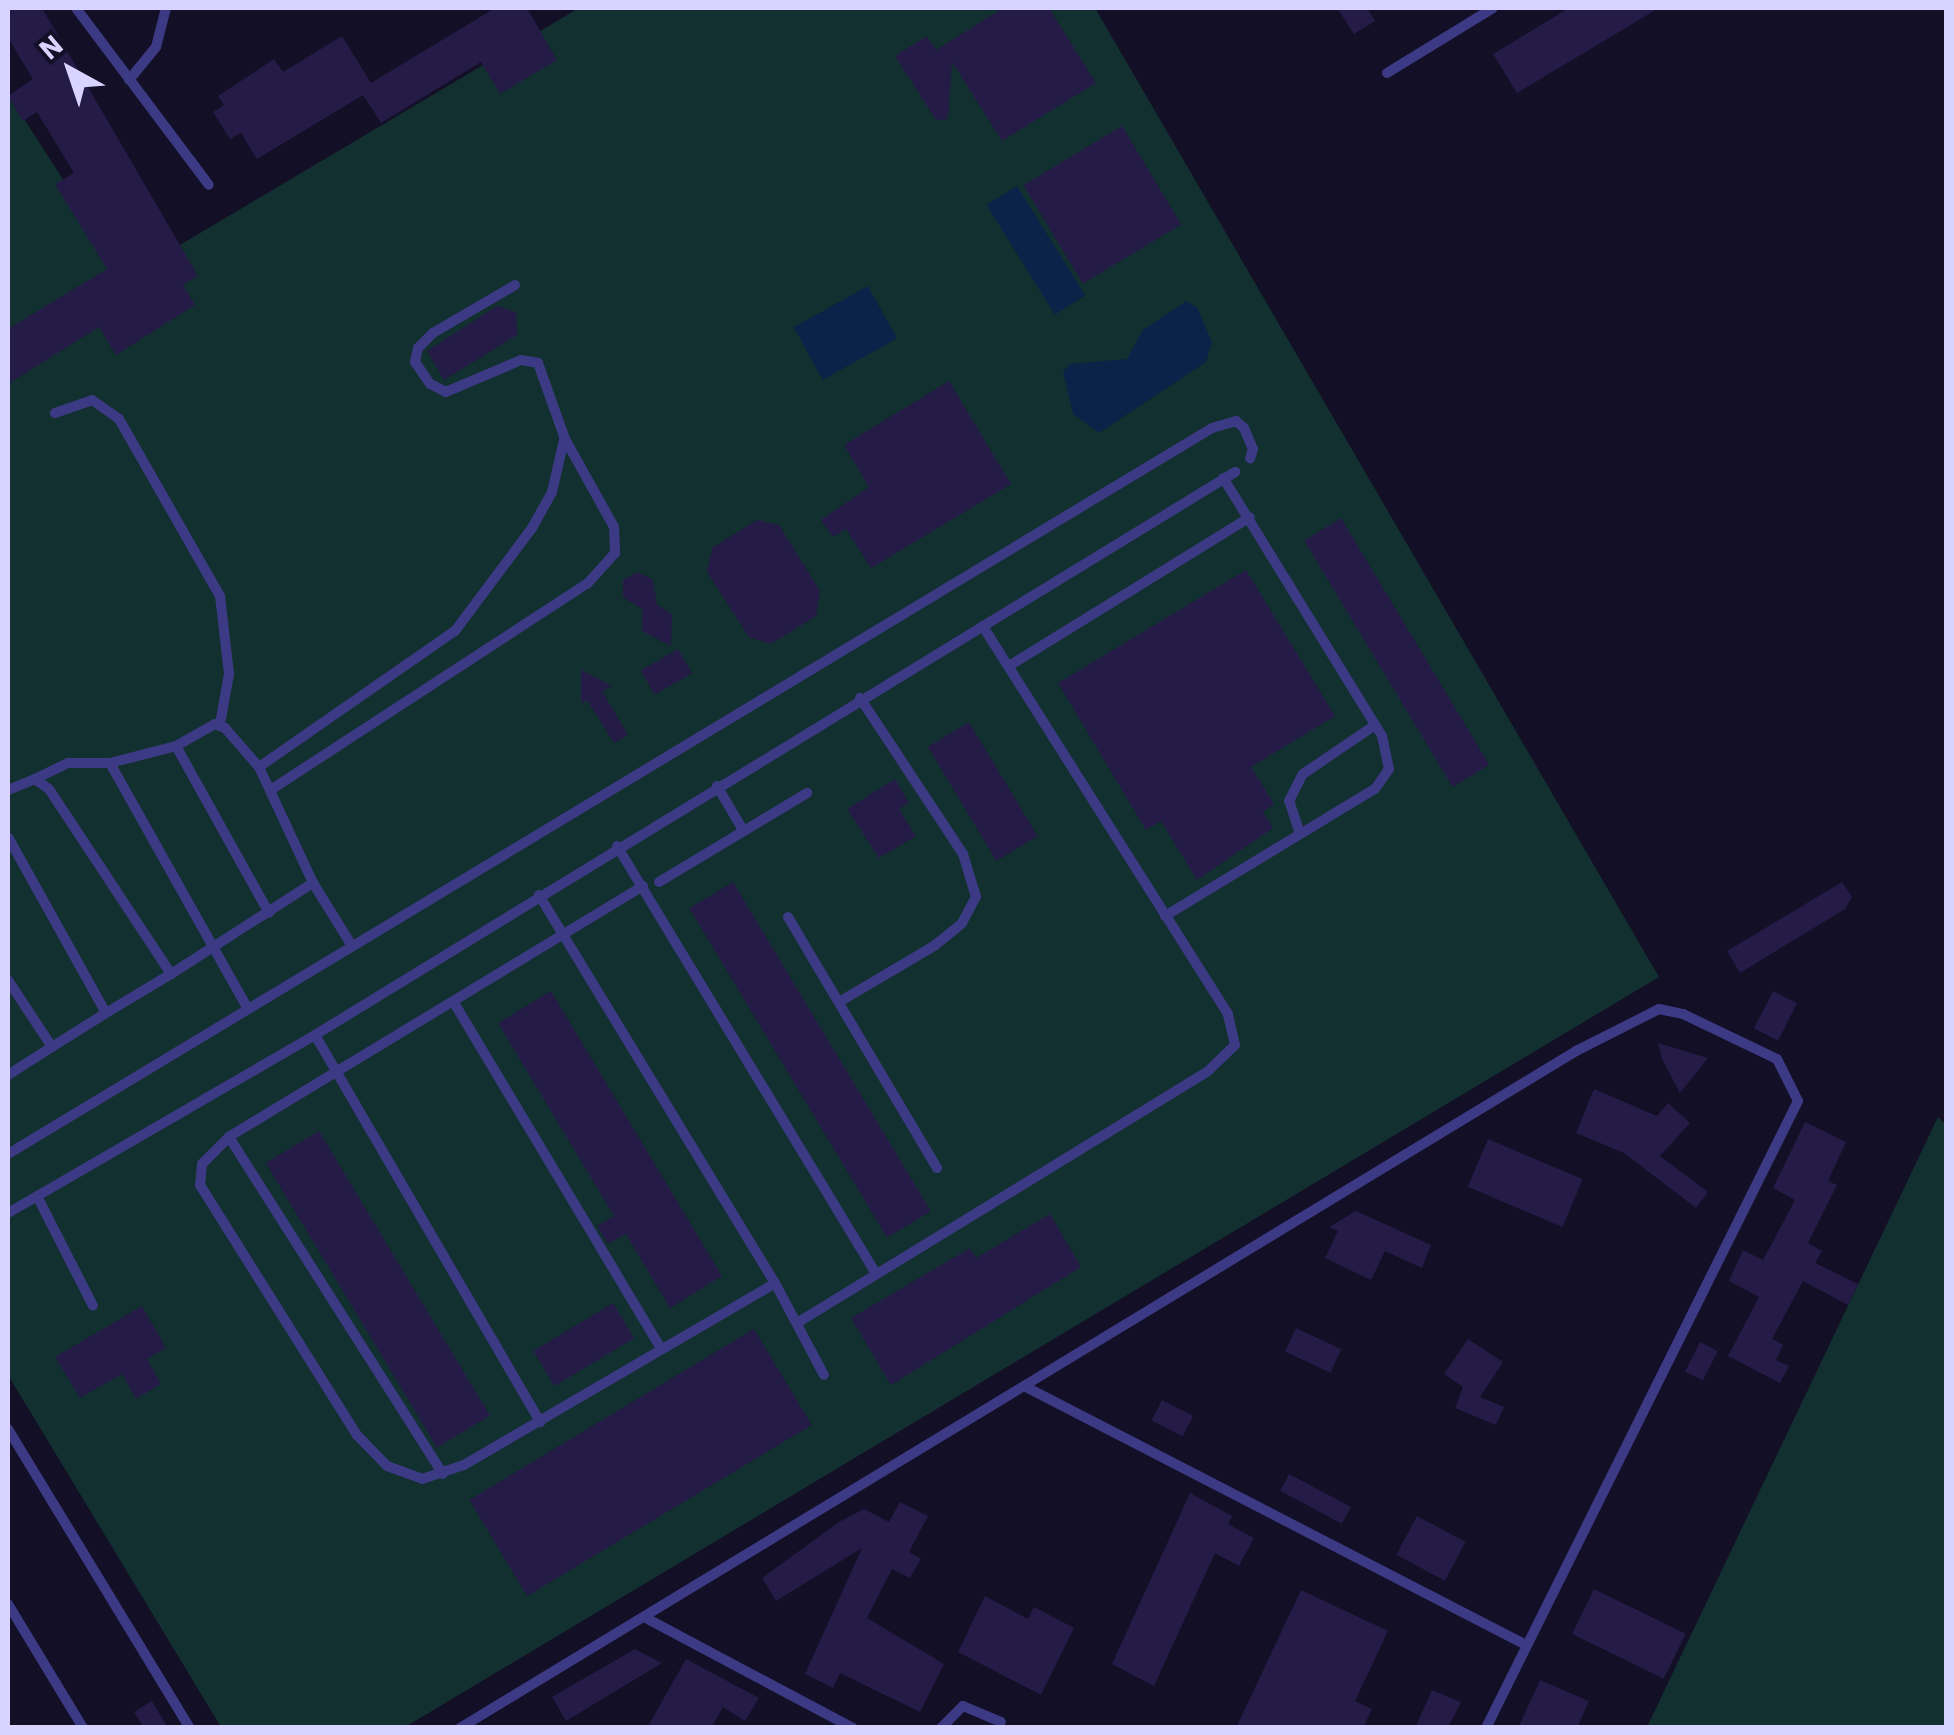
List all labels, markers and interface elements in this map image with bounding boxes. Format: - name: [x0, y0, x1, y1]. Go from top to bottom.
- north arrow: [20, 20, 120, 120]
- text: N: [31, 26, 70, 67]

